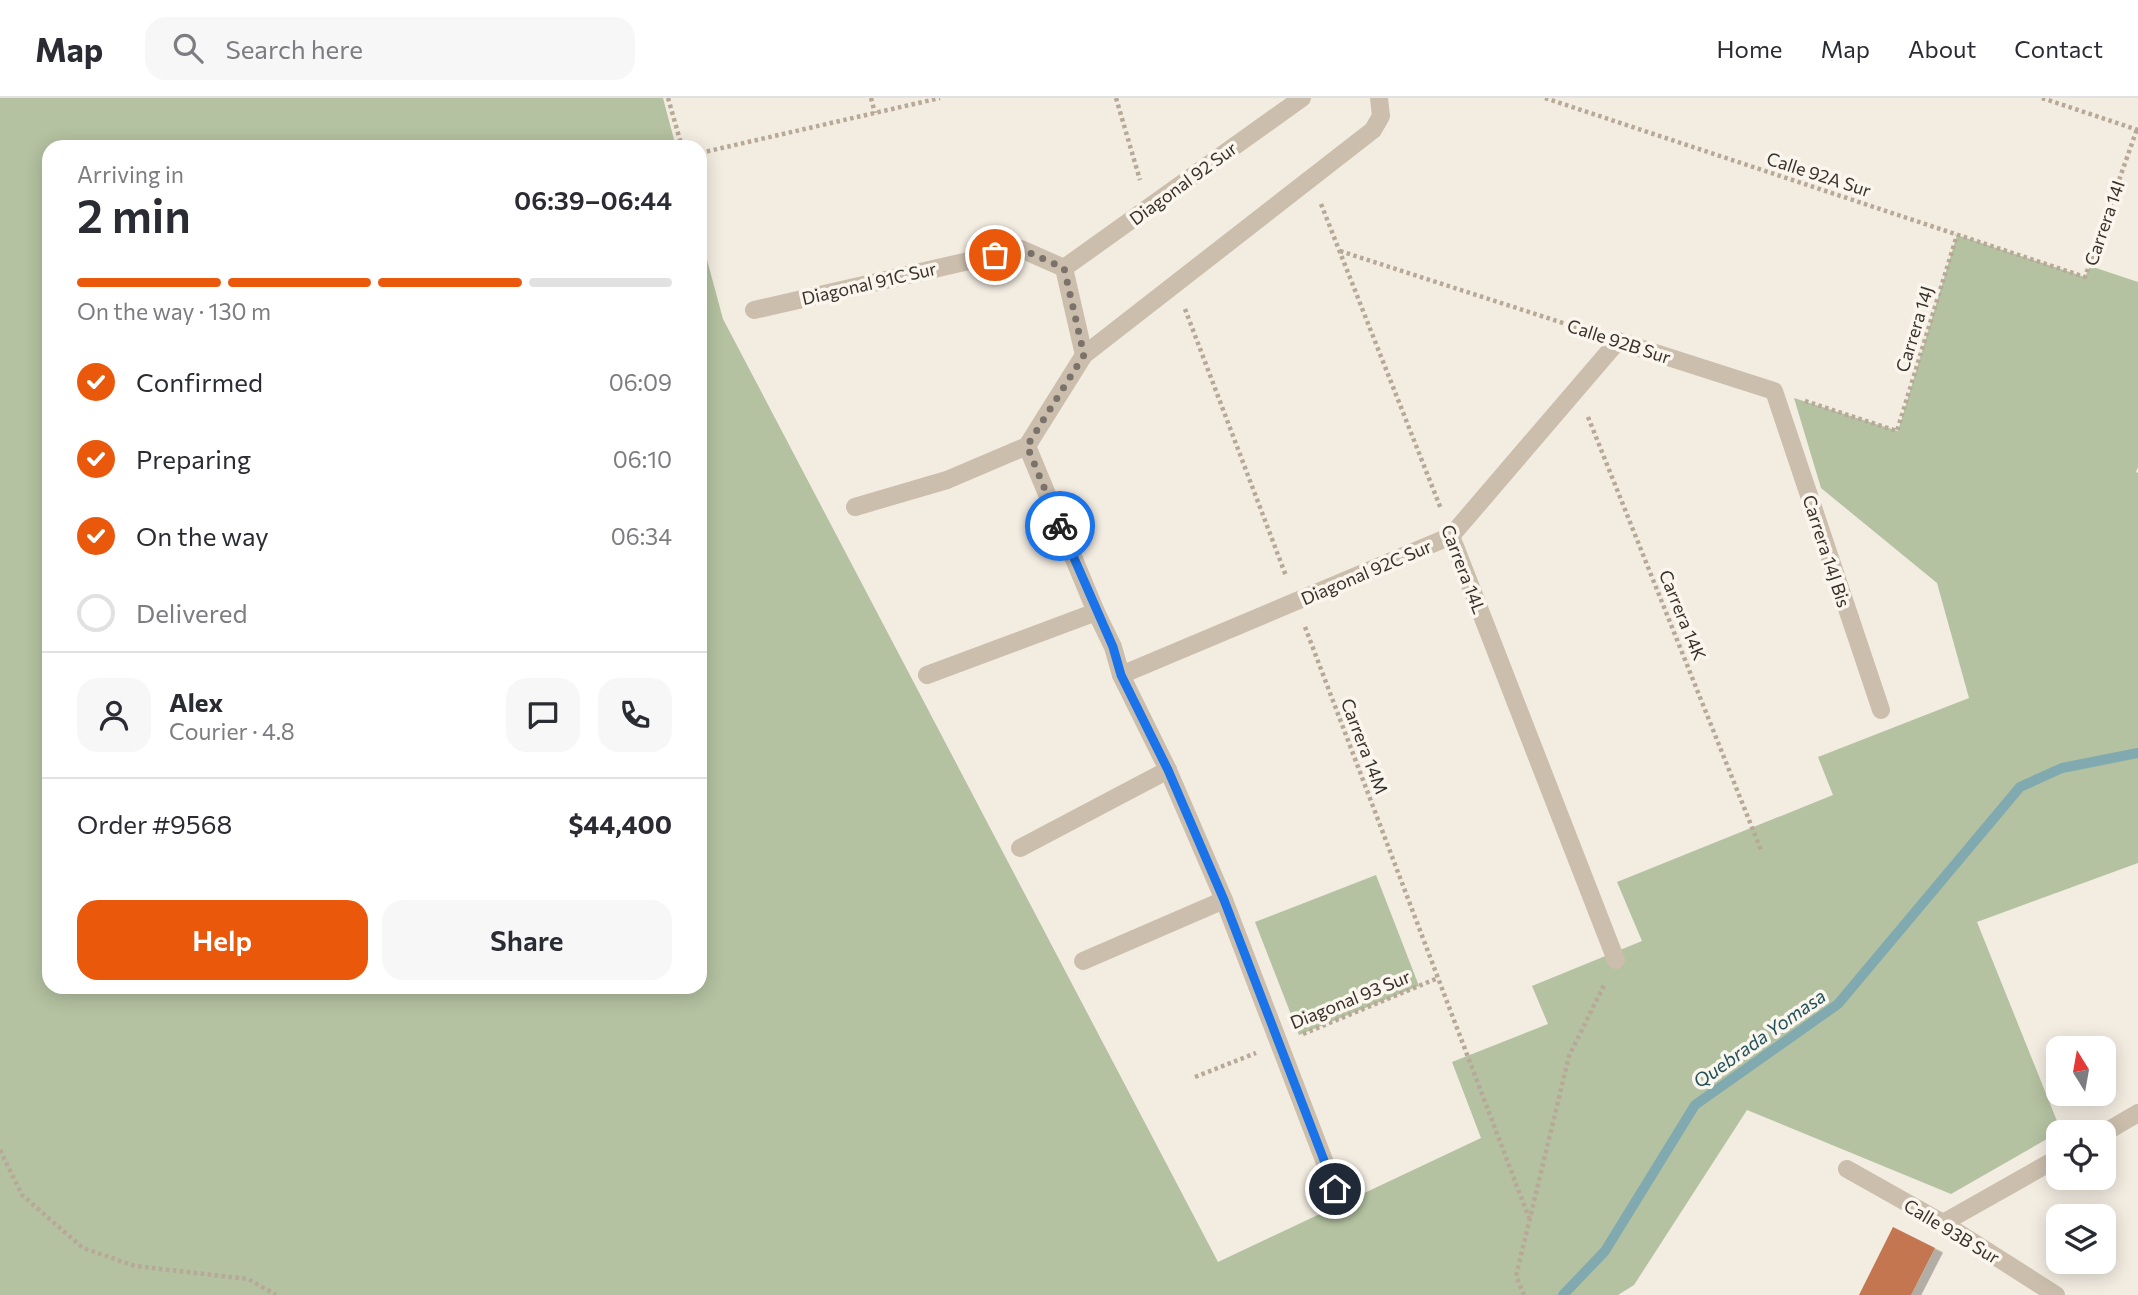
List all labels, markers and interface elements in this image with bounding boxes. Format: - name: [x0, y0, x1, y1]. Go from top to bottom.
- search box: [145, 17, 635, 80]
- text: Map: [35, 28, 103, 69]
- icon: search: [169, 29, 207, 67]
- text: Search here: [225, 33, 363, 64]
- text: Home: [1717, 34, 1783, 63]
- text: Map: [1821, 34, 1870, 63]
- text: About: [1908, 34, 1976, 63]
- text: Contact: [2014, 34, 2103, 63]
- street label: Diagonal 92 Sur: [1125, 137, 1241, 229]
- street label: Calle 92A Sur: [1764, 147, 1874, 201]
- text: Arriving in: [77, 160, 184, 188]
- street label: Carrera 14I: [2079, 177, 2129, 269]
- text: 06:39–06:44: [514, 184, 672, 215]
- text: 2 min: [77, 186, 191, 242]
- pin: [965, 225, 1025, 285]
- icon: bag: [976, 236, 1014, 274]
- street label: Diagonal 91C Sur: [799, 257, 939, 309]
- street label: Carrera 14J: [1890, 283, 1938, 375]
- text: On the way · 130 m: [77, 297, 271, 325]
- street label: Calle 92B Sur: [1564, 314, 1674, 368]
- icon: check: [77, 363, 115, 401]
- text: Confirmed: [136, 366, 263, 397]
- text: 06:09: [609, 368, 672, 396]
- icon: check: [77, 440, 115, 478]
- text: Preparing: [136, 443, 251, 474]
- text: 06:10: [613, 445, 672, 473]
- courier: [1025, 491, 1095, 561]
- street label: Carrera 14J Bis: [1798, 492, 1856, 610]
- icon: bike: [1041, 507, 1079, 545]
- icon: check: [77, 517, 115, 555]
- text: On the way: [136, 520, 269, 551]
- street label: Carrera 14L: [1437, 521, 1491, 617]
- text: 06:34: [611, 522, 672, 550]
- street label: Diagonal 92C Sur: [1297, 535, 1435, 609]
- street label: Carrera 14K: [1655, 566, 1711, 664]
- text: Delivered: [136, 597, 247, 628]
- button: person: [77, 678, 151, 752]
- button: chat: [506, 678, 580, 752]
- button: phone: [598, 678, 672, 752]
- text: Alex: [169, 686, 223, 717]
- street label: Carrera 14M: [1337, 695, 1393, 797]
- text: Courier · 4.8: [169, 717, 295, 745]
- text: Order #9568: [77, 808, 232, 839]
- text: $44,400: [568, 808, 672, 839]
- button: Help: [77, 900, 368, 980]
- button: Share: [382, 900, 672, 980]
- street label: Diagonal 93 Sur: [1287, 965, 1413, 1033]
- water label: Quebrada Yomasa: [1688, 984, 1830, 1092]
- north arrow: [2046, 1036, 2116, 1106]
- map controls: [2046, 1036, 2116, 1274]
- button: locate: [2046, 1120, 2116, 1190]
- pin: [1305, 1159, 1365, 1219]
- icon: home: [1316, 1170, 1354, 1208]
- street label: Calle 93B Sur: [1900, 1194, 2004, 1268]
- button: layers: [2046, 1204, 2116, 1274]

